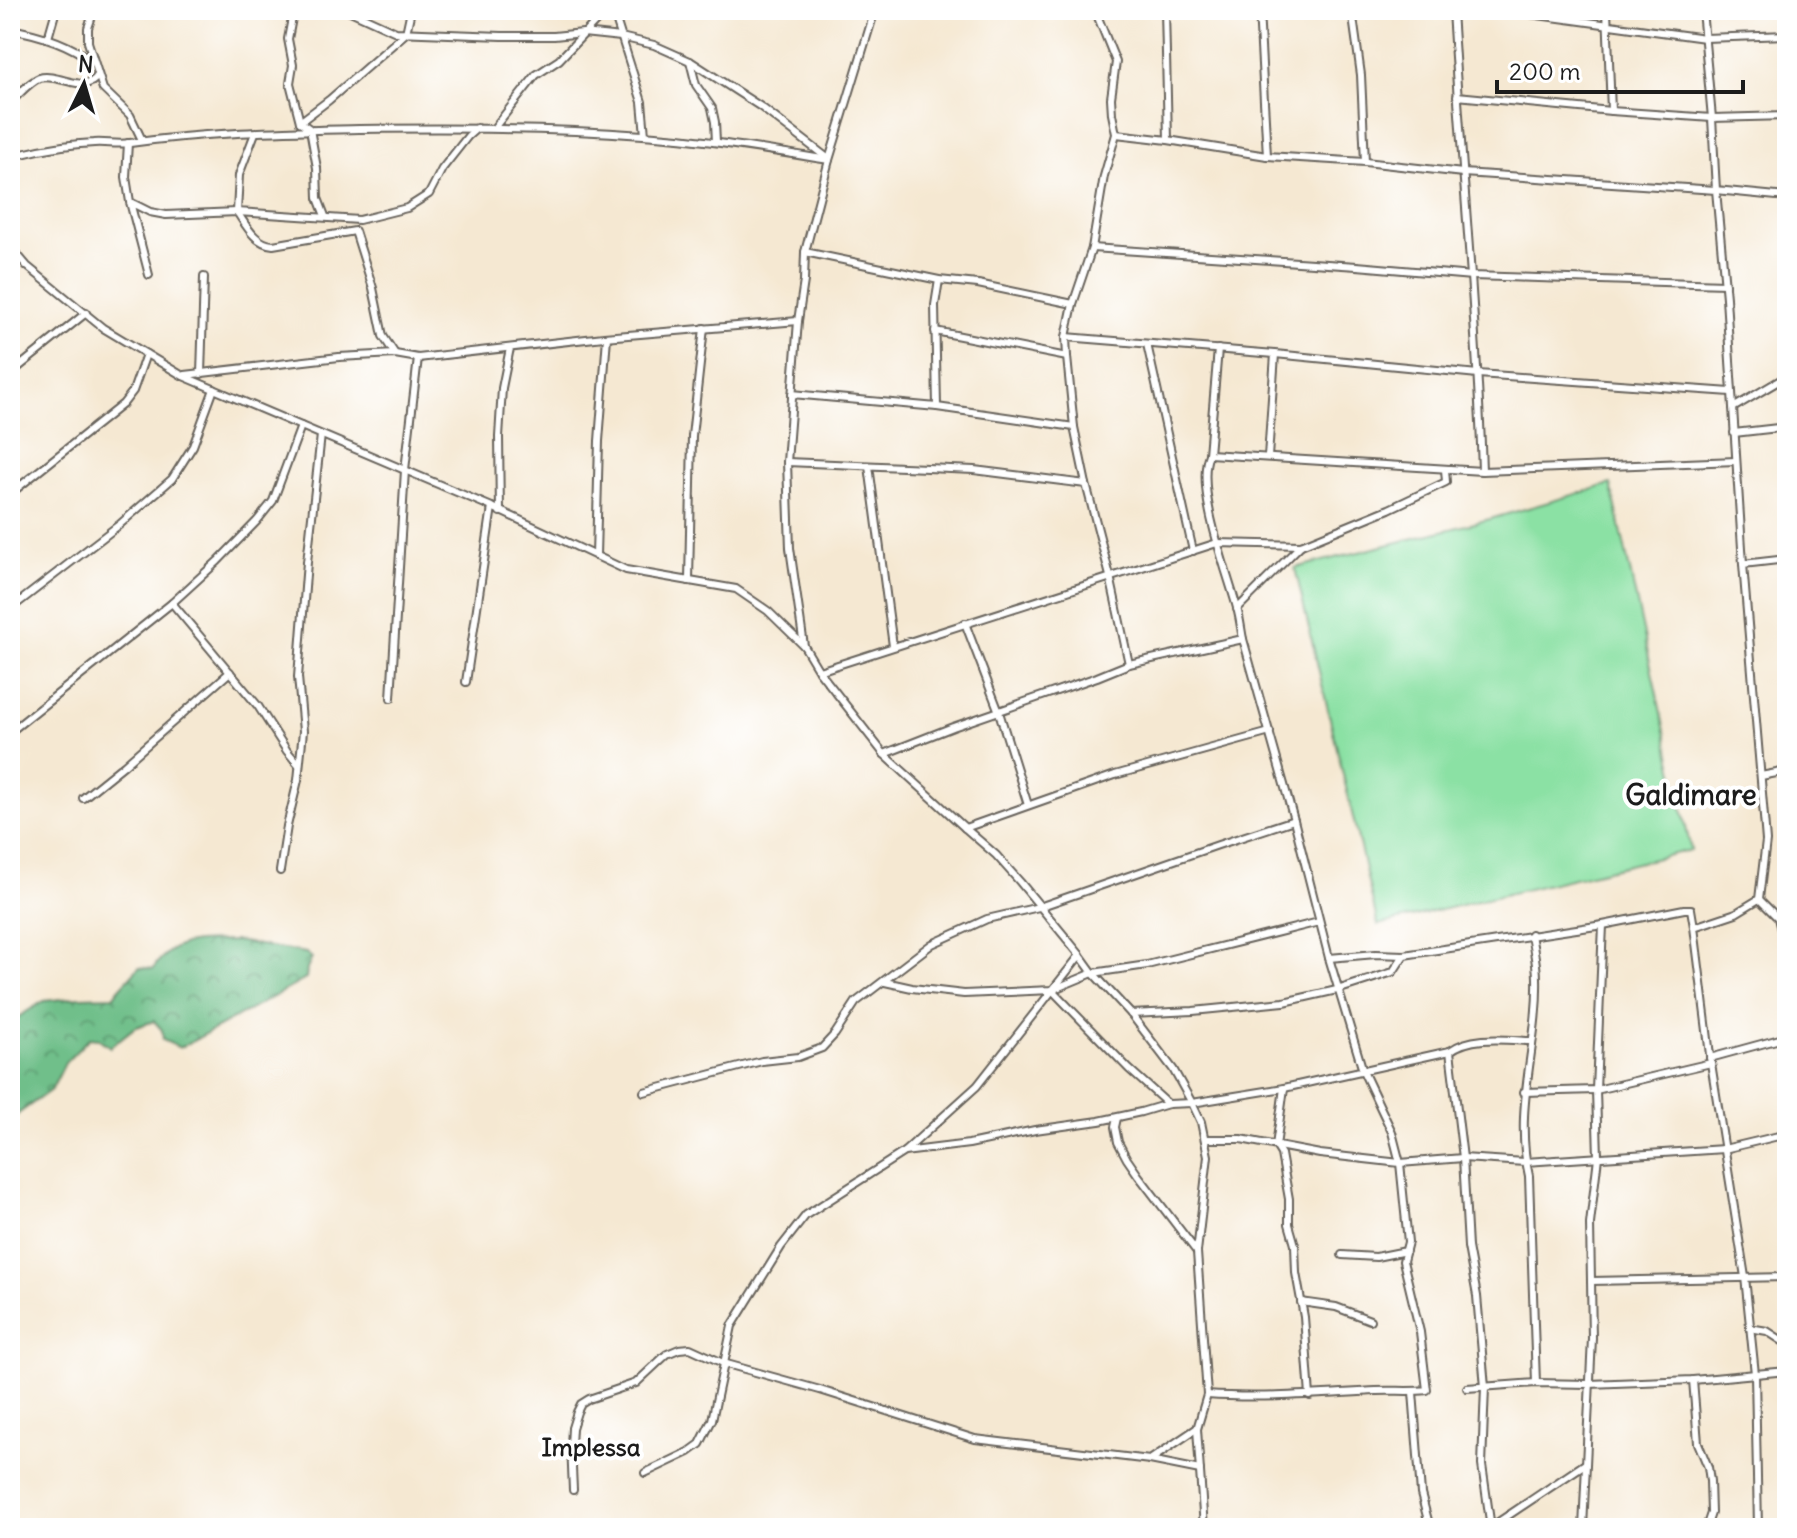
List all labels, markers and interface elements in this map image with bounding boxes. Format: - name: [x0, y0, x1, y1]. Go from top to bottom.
- north arrow: [44, 44, 124, 124]
- scale bar: [1497, 44, 1743, 94]
- text: N: [77, 49, 95, 79]
- text: 200 m: [1509, 56, 1581, 86]
- district label: Galdimare: [1625, 777, 1757, 813]
- district label: Implessa: [542, 1432, 641, 1462]

